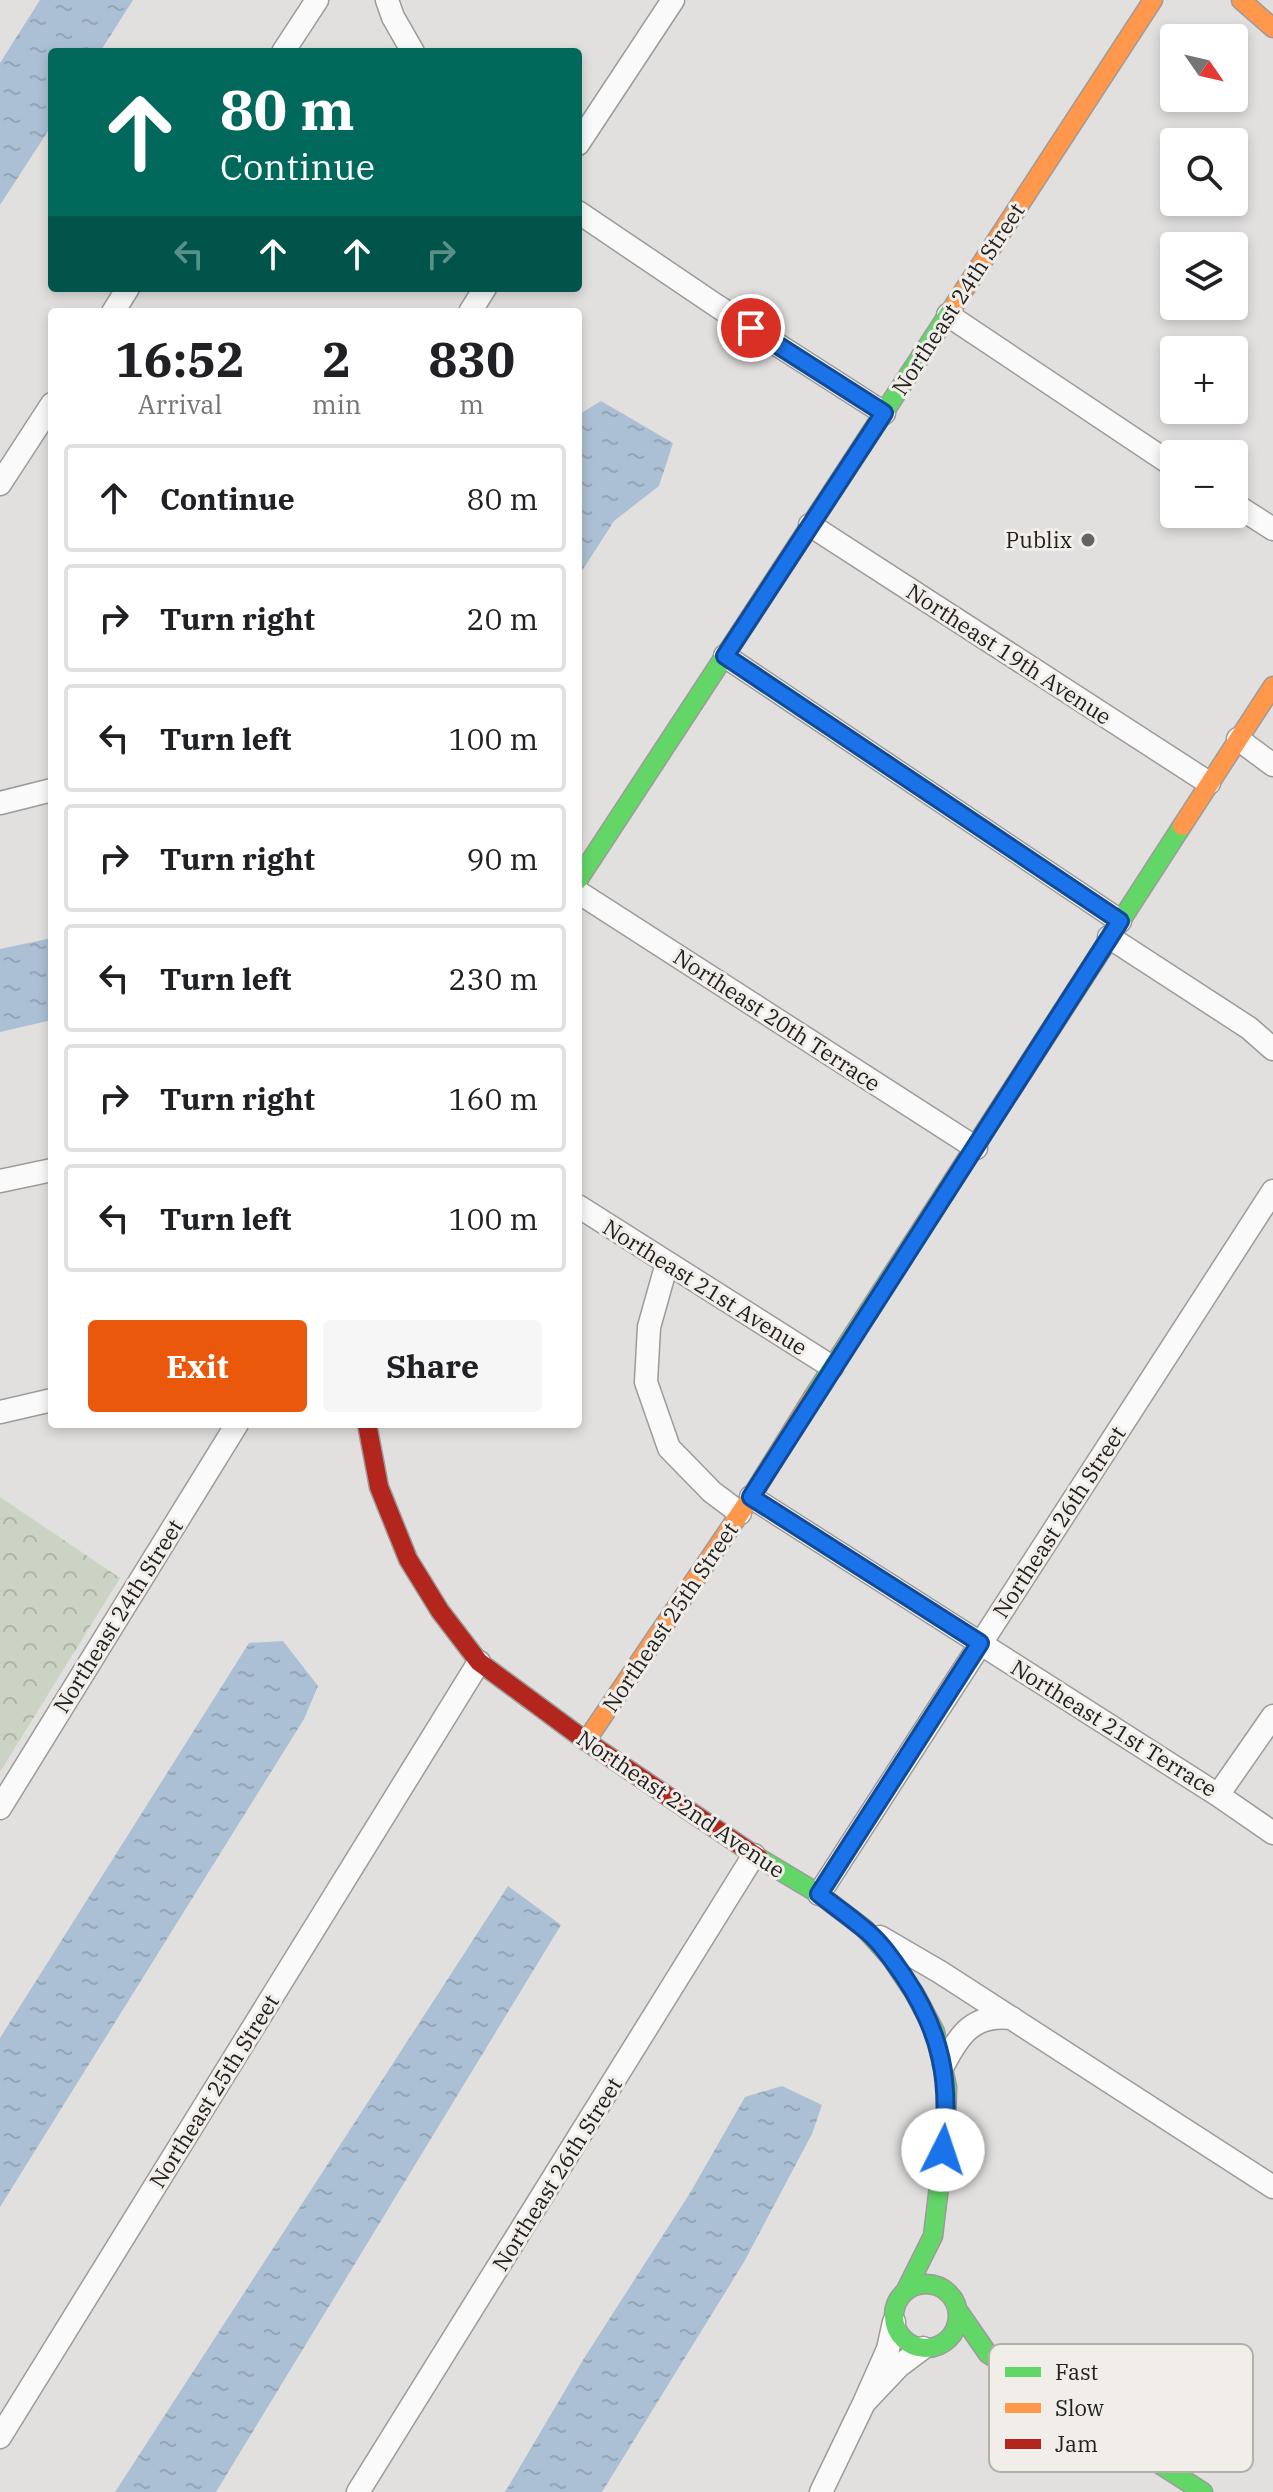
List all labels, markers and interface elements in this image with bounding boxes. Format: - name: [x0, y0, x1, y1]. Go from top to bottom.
- north arrow: [1160, 24, 1248, 112]
- map controls: [1160, 24, 1248, 528]
- text: 80 m: [220, 73, 355, 145]
- icon: ahead: [88, 80, 192, 184]
- button: search: [1160, 128, 1248, 216]
- text: Continue: [220, 143, 375, 190]
- street label: Northeast 24th Street: [885, 197, 1031, 400]
- icon: left: [167, 232, 211, 276]
- icon: ahead: [251, 232, 295, 276]
- icon: ahead: [335, 232, 379, 276]
- icon: right: [419, 232, 463, 276]
- button: layers: [1160, 232, 1248, 320]
- pin: [717, 294, 785, 362]
- icon: arrive: [729, 306, 773, 350]
- text: 16:52: [115, 328, 245, 390]
- text: 2: [322, 328, 351, 390]
- text: 830: [429, 328, 515, 390]
- button: +: [1160, 336, 1248, 424]
- text: Arrival: [138, 387, 222, 421]
- text: min: [312, 387, 361, 421]
- text: m: [459, 387, 484, 421]
- button: −: [1160, 440, 1248, 528]
- icon: ahead: [92, 476, 136, 520]
- text: Continue: [160, 479, 295, 518]
- text: 80 m: [466, 479, 538, 518]
- place label: Publix: [1006, 525, 1072, 554]
- marker: Publix: [1079, 531, 1097, 549]
- street label: Northeast 19th Avenue: [901, 576, 1117, 731]
- icon: right: [92, 596, 136, 640]
- text: Turn right: [160, 599, 315, 638]
- text: 20 m: [466, 599, 538, 638]
- icon: left: [92, 716, 136, 760]
- text: Turn left: [160, 719, 292, 758]
- text: 100 m: [448, 719, 538, 758]
- icon: right: [92, 836, 136, 880]
- text: Turn right: [160, 839, 315, 878]
- text: 90 m: [466, 839, 538, 878]
- street label: Northeast 20th Terrace: [668, 942, 886, 1097]
- icon: left: [92, 956, 136, 1000]
- text: Turn left: [160, 959, 292, 998]
- text: 230 m: [448, 959, 538, 998]
- icon: right: [92, 1076, 136, 1120]
- text: Turn right: [160, 1079, 315, 1118]
- text: 160 m: [448, 1079, 538, 1118]
- icon: left: [92, 1196, 136, 1240]
- text: Turn left: [160, 1199, 292, 1238]
- text: 100 m: [448, 1199, 538, 1238]
- street label: Northeast 21st Avenue: [598, 1212, 813, 1361]
- button: Exit: [88, 1320, 307, 1412]
- button: Share: [323, 1320, 542, 1412]
- street label: Northeast 26th Street: [986, 1420, 1132, 1623]
- street label: Northeast 24th Street: [46, 1513, 189, 1718]
- street label: Northeast 25th Street: [595, 1516, 744, 1717]
- street label: Northeast 21st Terrace: [1006, 1652, 1223, 1803]
- street label: Northeast 22nd Avenue: [572, 1723, 791, 1884]
- street label: Northeast 25th Street: [142, 1988, 285, 2193]
- street label: Northeast 26th Street: [485, 2071, 628, 2276]
- position arrow: [901, 2108, 985, 2192]
- legend: [989, 2344, 1253, 2472]
- text: Fast: [1055, 2357, 1098, 2386]
- text: Slow: [1055, 2393, 1104, 2422]
- text: Jam: [1055, 2429, 1098, 2458]

